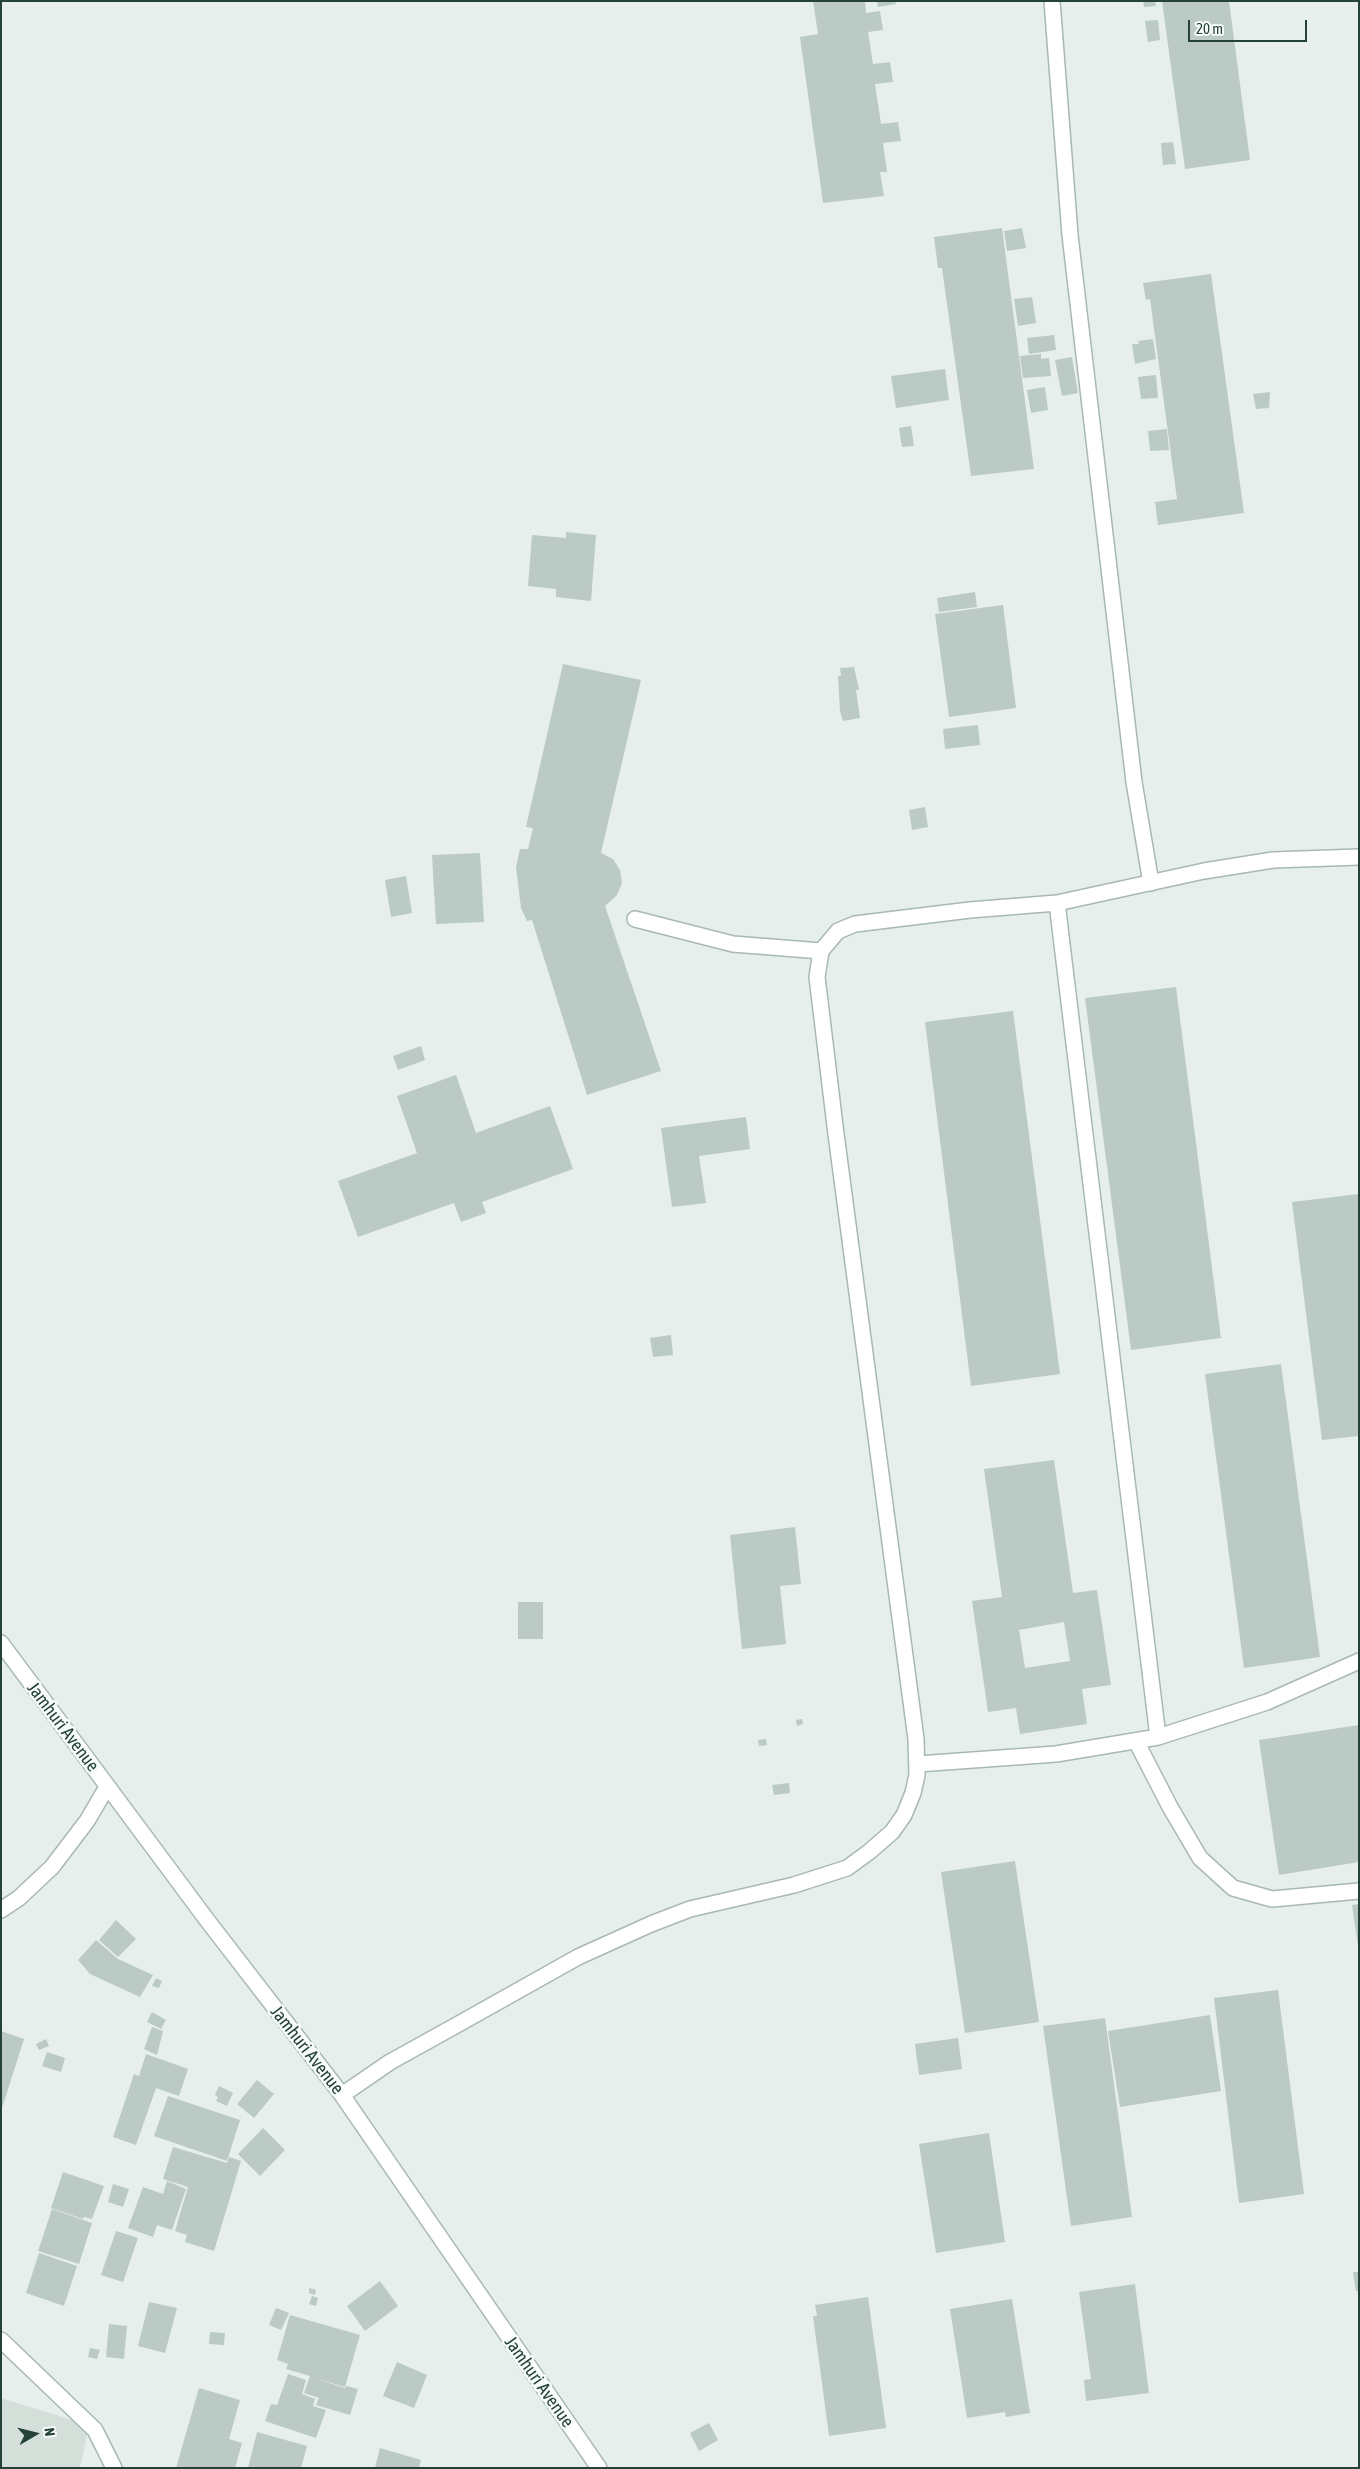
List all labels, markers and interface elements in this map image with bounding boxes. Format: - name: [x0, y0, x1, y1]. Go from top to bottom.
- scale bar: [1190, 10, 1309, 42]
- text: 20 m: [1196, 20, 1223, 37]
- street label: Jamhuri Avenue: [22, 1678, 104, 1776]
- street label: Jamhuri Avenue: [266, 2001, 348, 2099]
- street label: Jamhuri Avenue: [500, 2332, 578, 2432]
- north arrow: [10, 2409, 60, 2459]
- text: N: [41, 2427, 58, 2437]

